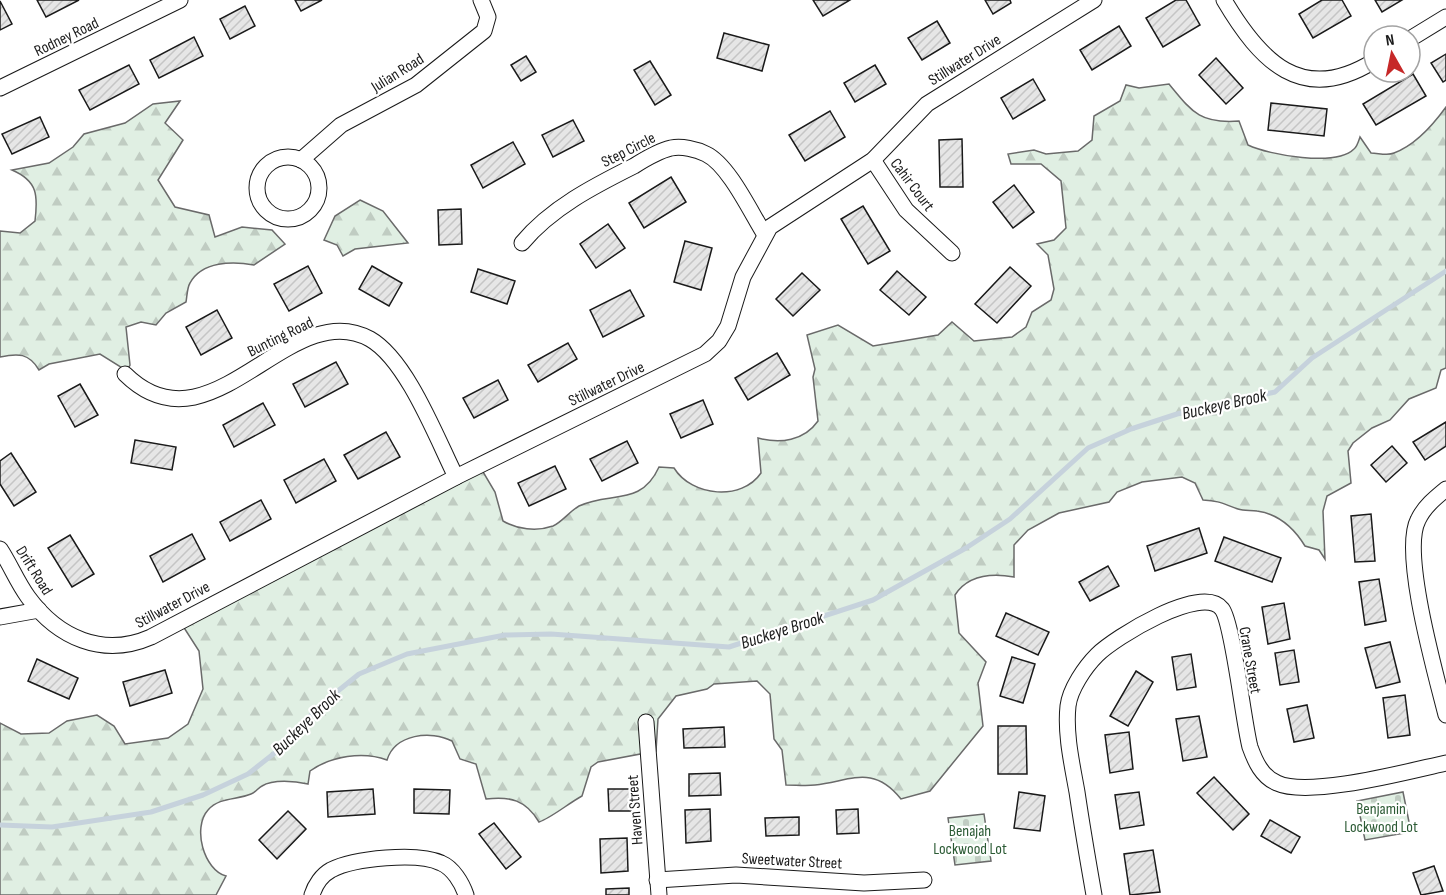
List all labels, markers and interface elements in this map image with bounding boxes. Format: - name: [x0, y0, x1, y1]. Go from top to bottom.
- street label: Rodney Road: [31, 14, 102, 61]
- north arrow: [1362, 24, 1422, 84]
- street label: Stillwater Drive: [925, 31, 1005, 90]
- text: N: [1384, 31, 1396, 51]
- street label: Julian Road: [367, 50, 428, 97]
- street label: Step Circle: [598, 129, 659, 172]
- street label: Cahir Court: [886, 155, 938, 215]
- street label: Bunting Road: [245, 313, 317, 361]
- street label: Stillwater Drive: [566, 358, 648, 411]
- water label: Buckeye Brook: [1180, 384, 1270, 424]
- street label: Drift Road: [11, 543, 56, 599]
- street label: Stillwater Drive: [132, 578, 213, 633]
- water label: Buckeye Brook: [738, 607, 828, 654]
- street label: Crane Street: [1234, 625, 1265, 695]
- water label: Buckeye Brook: [268, 684, 346, 760]
- street label: Haven Street: [624, 774, 647, 845]
- park label: Benjamin Lockwood Lot: [1344, 800, 1418, 837]
- park label: Benajah Lockwood Lot: [933, 822, 1007, 859]
- street label: Sweetwater Street: [741, 849, 843, 874]

